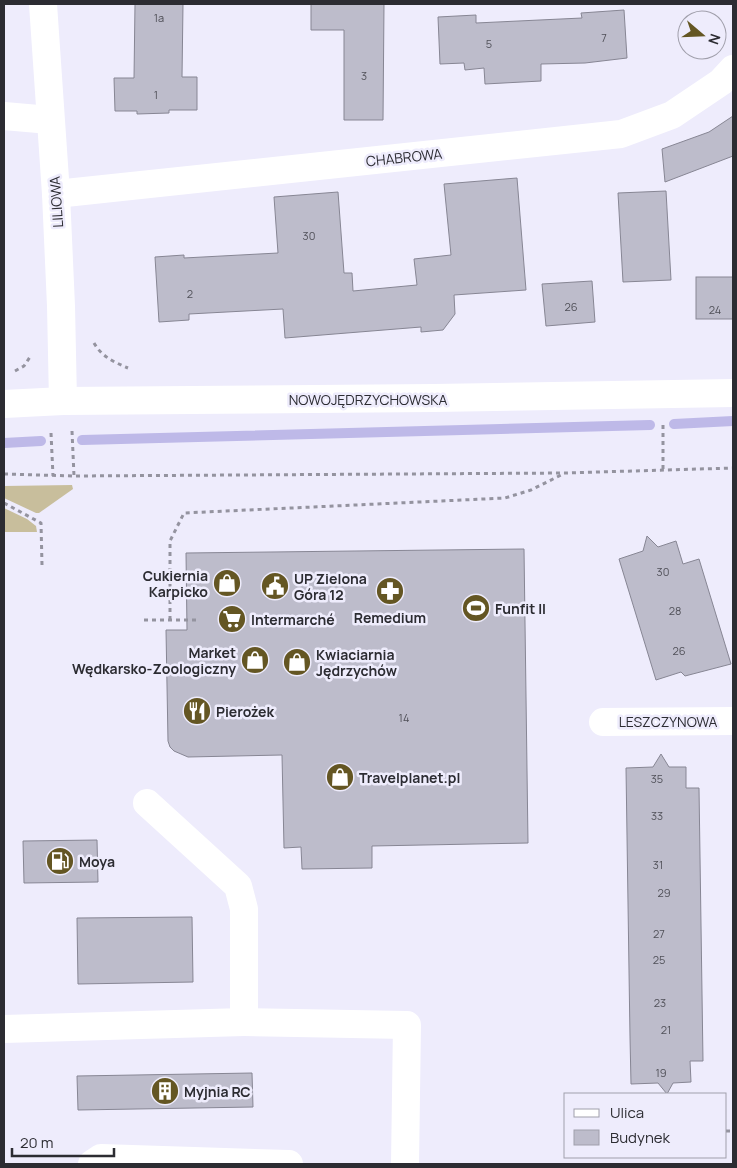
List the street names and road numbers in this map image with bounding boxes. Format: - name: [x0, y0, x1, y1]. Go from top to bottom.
- street label: CHABROWA: [365, 144, 443, 170]
- street label: LILIOWA: [45, 176, 67, 228]
- street label: NOWOJĘDRZYCHOWSKA: [289, 390, 447, 409]
- street label: LESZCZYNOWA: [619, 712, 717, 731]

